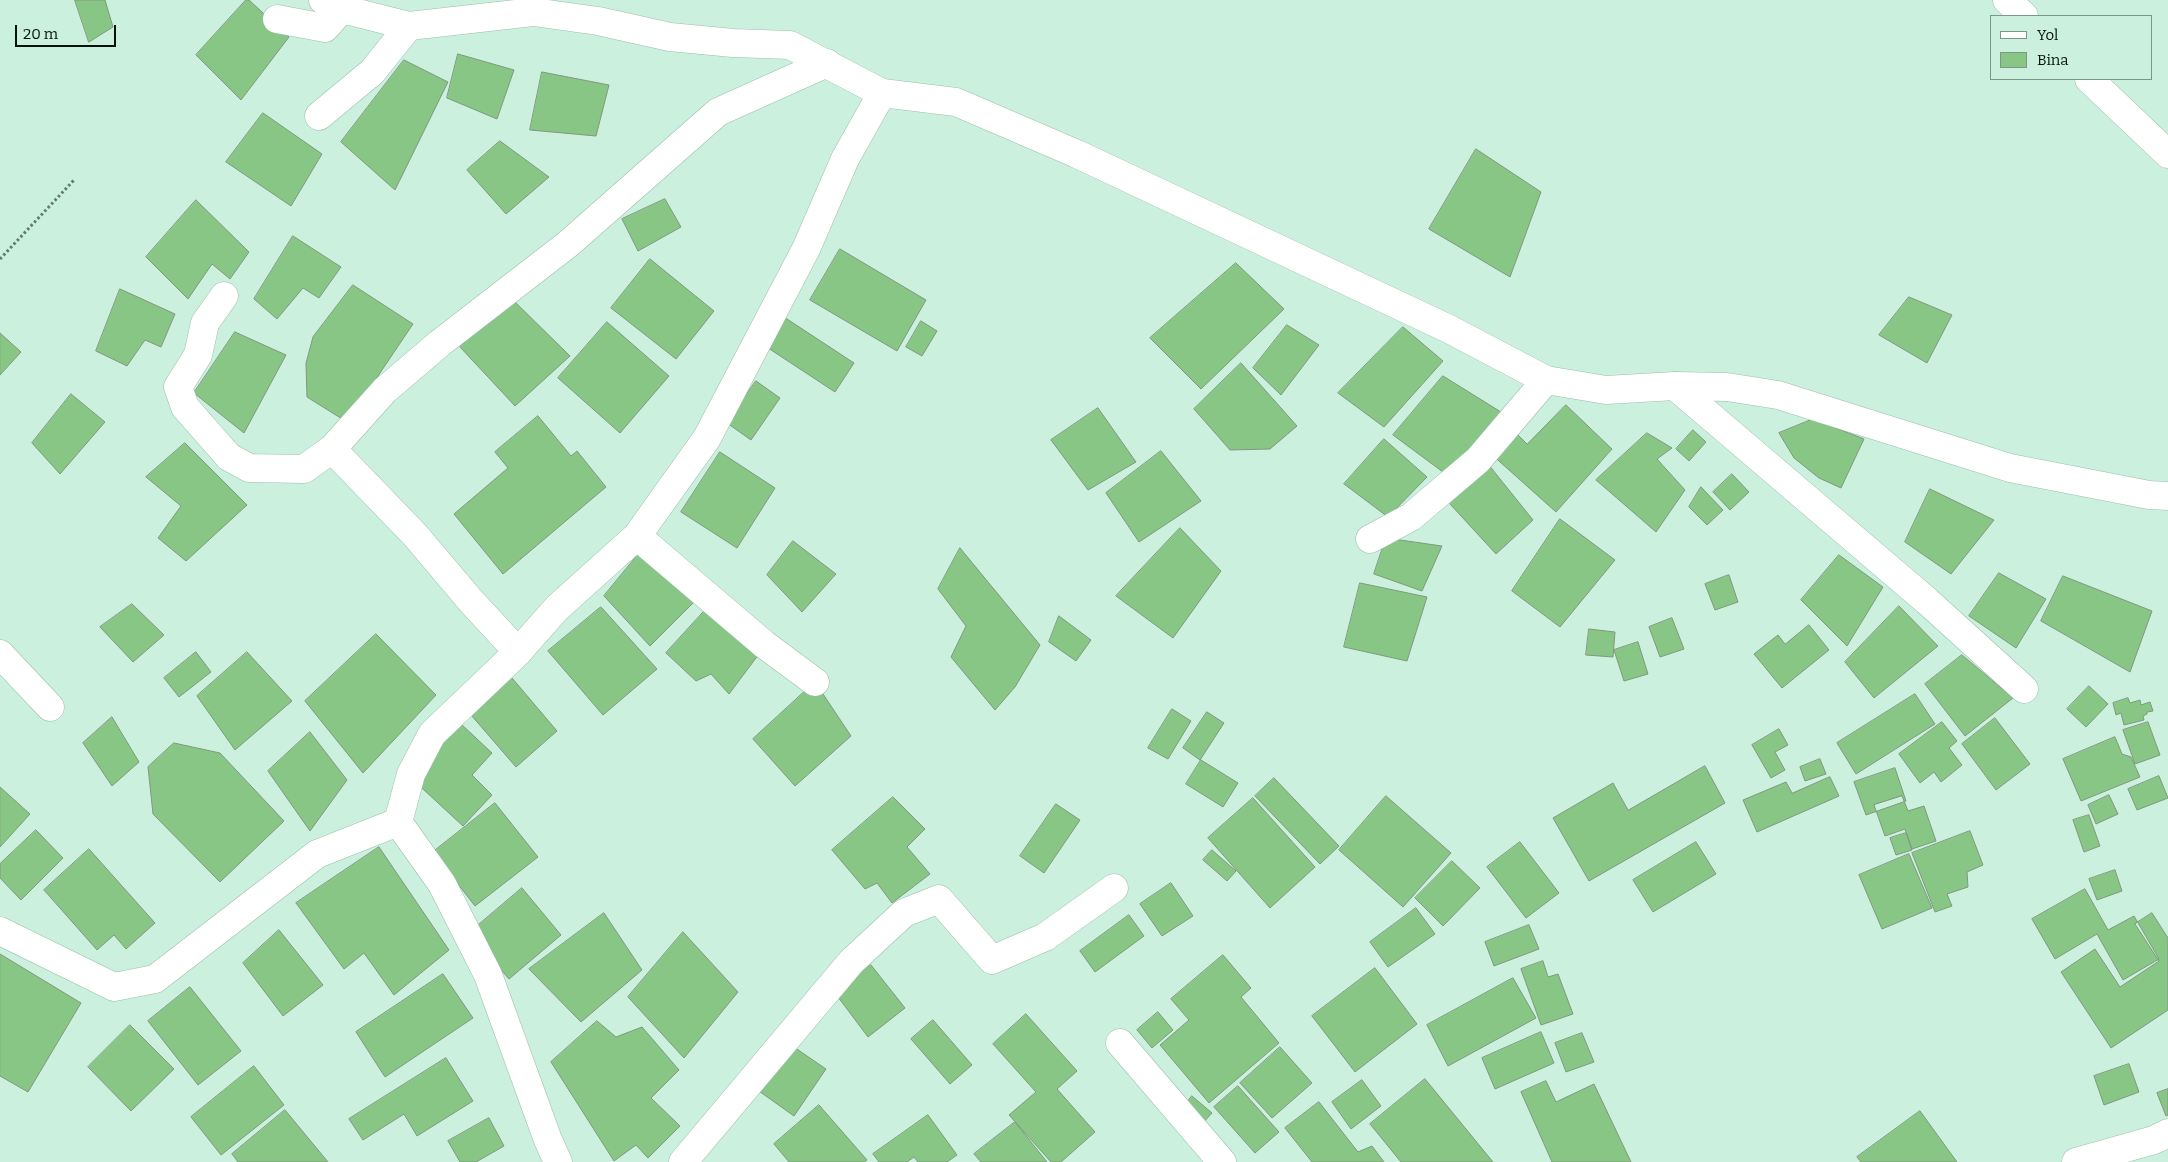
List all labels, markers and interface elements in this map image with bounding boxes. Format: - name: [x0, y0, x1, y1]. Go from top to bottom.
- scale bar: [18, 15, 119, 47]
- legend: [1990, 15, 2153, 80]
- text: 20 m: [23, 25, 58, 43]
- text: Yol: [2037, 26, 2058, 44]
- text: Bina: [2037, 51, 2069, 69]

